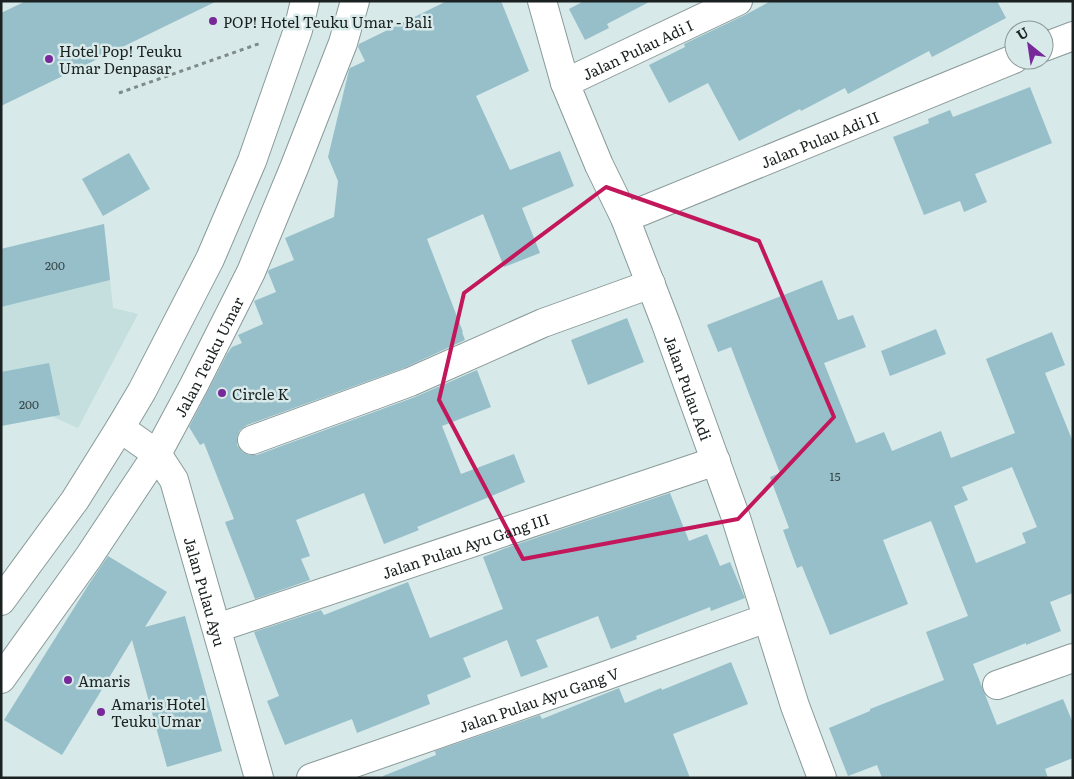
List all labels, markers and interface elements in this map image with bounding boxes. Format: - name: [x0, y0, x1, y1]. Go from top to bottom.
- place label: POP! Hotel Teuku Umar - Bali: [223, 10, 432, 33]
- street label: Jalan Pulau Adi I: [578, 13, 696, 85]
- marker: POP! Hotel Teuku Umar - Bali: [207, 15, 219, 27]
- north arrow: [1004, 20, 1054, 70]
- text: U: [1012, 21, 1032, 44]
- place label: Hotel Pop! Teuku Umar Denpasar: [59, 39, 183, 79]
- marker: Hotel Pop! Teuku Umar Denpasar: [43, 53, 55, 65]
- street label: Jalan Pulau Adi II: [757, 104, 882, 173]
- house number: 200: [45, 256, 65, 274]
- street label: Jalan Teuku Umar: [168, 292, 248, 421]
- street label: Jalan Pulau Adi: [659, 331, 718, 443]
- place label: Circle K: [232, 382, 289, 405]
- marker: Circle K: [216, 387, 228, 399]
- house number: 200: [19, 395, 39, 413]
- house number: 15: [830, 467, 840, 485]
- street label: Jalan Pulau Ayu Gang III: [379, 506, 552, 584]
- street label: Jalan Pulau Ayu: [179, 534, 232, 649]
- street label: Jalan Pulau Ayu Gang V: [456, 660, 622, 737]
- place label: Amaris: [78, 669, 130, 692]
- marker: Amaris: [62, 674, 74, 686]
- place label: Amaris Hotel Teuku Umar: [111, 692, 206, 732]
- marker: Amaris Hotel Teuku Umar: [95, 706, 107, 718]

